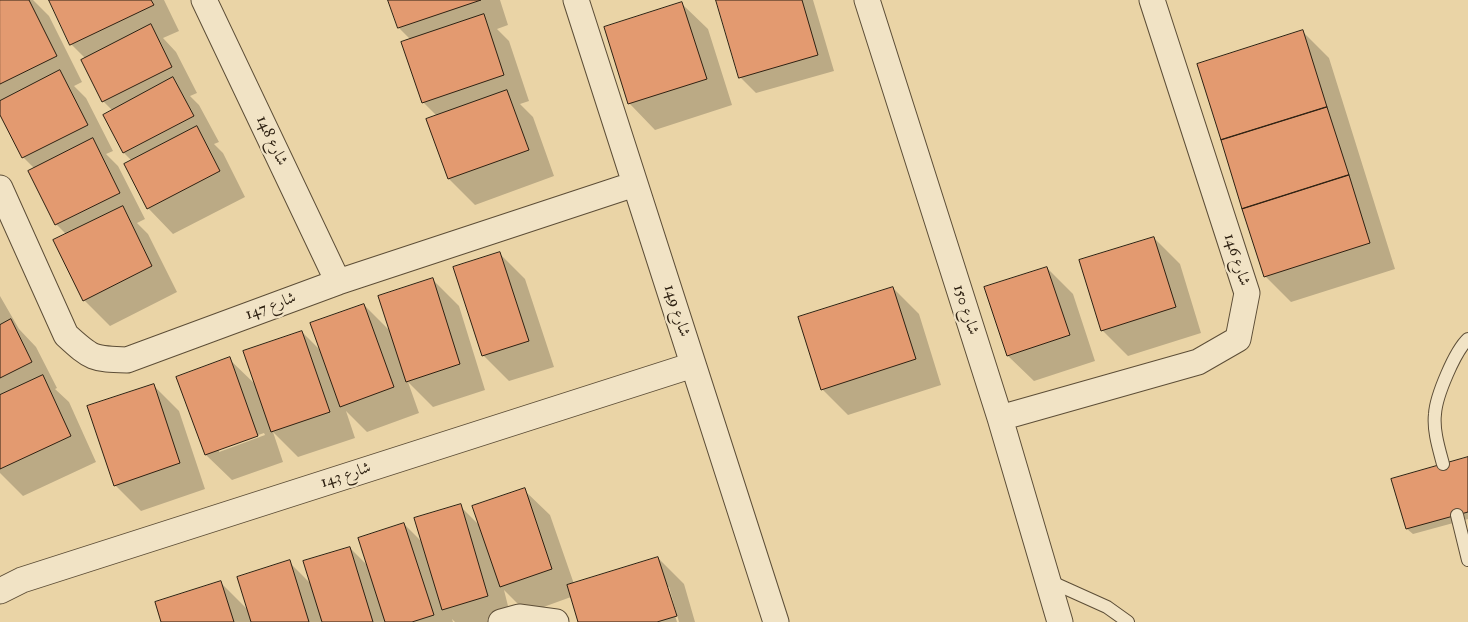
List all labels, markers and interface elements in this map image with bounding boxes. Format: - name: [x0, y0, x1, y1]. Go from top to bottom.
- street label: شارع 148: [251, 113, 291, 169]
- street label: شارع 146: [1219, 232, 1253, 288]
- street label: شارع 150: [948, 282, 982, 338]
- street label: شارع 149: [659, 283, 693, 339]
- street label: شارع 147: [243, 289, 299, 325]
- street label: شارع 143: [318, 459, 374, 493]

